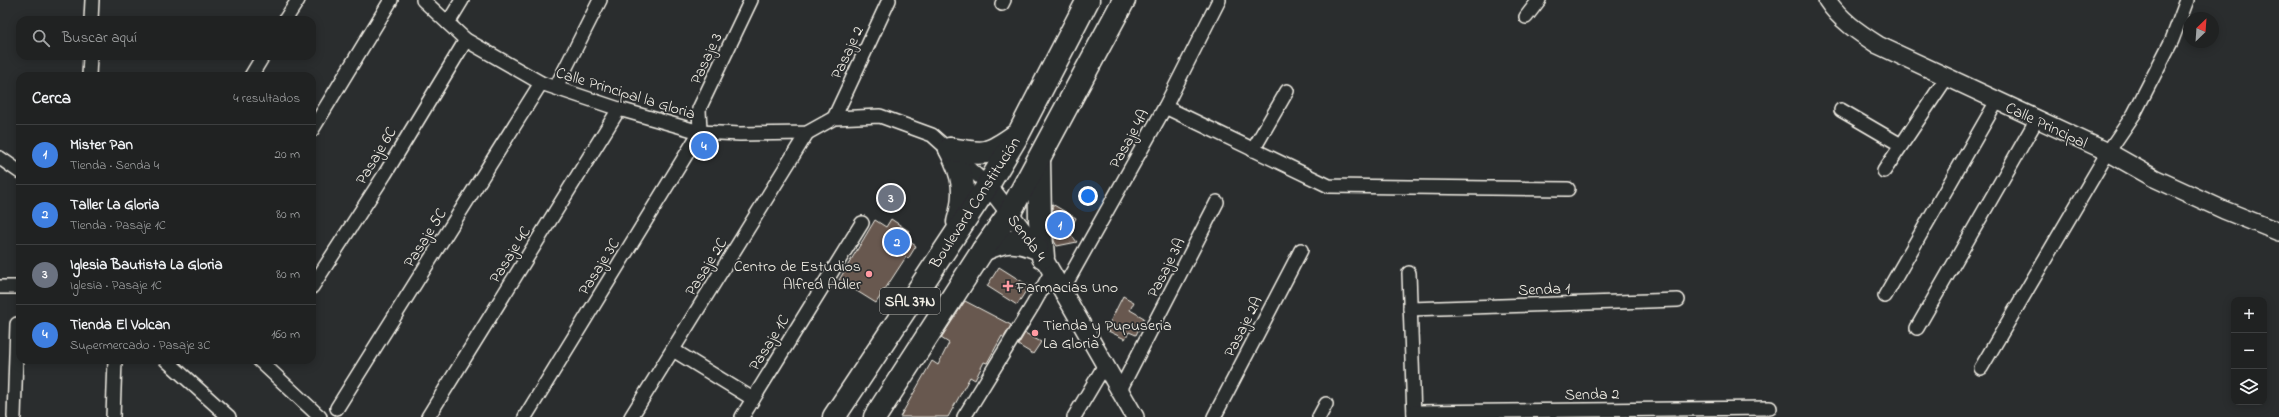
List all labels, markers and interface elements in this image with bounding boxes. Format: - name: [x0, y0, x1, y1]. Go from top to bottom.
- north arrow: [2183, 12, 2219, 48]
- search box: [16, 16, 316, 60]
- street label: Pasaje 2: [825, 22, 871, 83]
- icon: search: [30, 27, 52, 49]
- text: Buscar aquí: [62, 27, 137, 49]
- street label: Pasaje 3: [684, 29, 729, 89]
- street label: Calle Principal la Gloria: [553, 61, 698, 127]
- text: Cerca: [32, 86, 71, 111]
- text: 4 resultados: [233, 89, 300, 108]
- street label: Calle Principal: [2001, 96, 2091, 155]
- street label: Pasaje 4A: [1104, 105, 1156, 173]
- street label: Pasaje 6C: [350, 122, 404, 190]
- pin: 4: [691, 131, 717, 161]
- street label: Boulevard Constitución: [923, 132, 1027, 275]
- text: Mister Pan: [70, 134, 133, 156]
- text: 1: [43, 145, 47, 164]
- text: 20 m: [275, 145, 300, 164]
- text: Tienda · Senda 4: [70, 156, 159, 175]
- pin: 3: [878, 183, 904, 213]
- your location: [1078, 186, 1098, 206]
- text: Taller La Gloria: [70, 194, 159, 216]
- street label: Pasaje 5C: [398, 204, 453, 272]
- text: 2: [42, 205, 48, 224]
- text: 80 m: [276, 205, 300, 224]
- street label: Senda 4: [1001, 210, 1052, 267]
- pin: 1: [1047, 210, 1073, 240]
- text: Tienda · Pasaje 1C: [70, 216, 166, 235]
- street label: Pasaje 4C: [484, 222, 538, 288]
- pin: 2: [884, 227, 910, 257]
- street label: Pasaje 2C: [679, 233, 734, 301]
- street label: Pasaje 3C: [573, 234, 627, 300]
- street label: Pasaje 3A: [1141, 234, 1192, 302]
- text: Iglesia Bautista La Gloria: [70, 254, 223, 276]
- place label: Centro de Estudios Alfred Adler: [734, 255, 861, 297]
- text: 3: [42, 265, 48, 284]
- text: 80 m: [276, 265, 300, 284]
- marker: Centro de Estudios Alfred Adler: [864, 269, 874, 279]
- text: Iglesia · Pasaje 1C: [70, 276, 162, 295]
- place label: Farmacias Uno: [1015, 276, 1118, 300]
- street label: Senda 1: [1518, 277, 1571, 303]
- marker: Farmacias Uno: [1003, 281, 1013, 291]
- road number: SAL 37N: [880, 288, 940, 314]
- street label: Pasaje 2A: [1218, 292, 1269, 362]
- map controls: [2231, 297, 2267, 405]
- button: +: [2231, 297, 2267, 333]
- street label: Pasaje 1C: [743, 310, 796, 376]
- text: Tienda El Volcan: [70, 314, 170, 336]
- place label: Tienda y Pupuseria La Gloria: [1043, 314, 1172, 356]
- text: 4: [42, 325, 48, 344]
- text: 160 m: [271, 325, 300, 344]
- marker: Tienda y Pupuseria La Gloria: [1030, 328, 1040, 338]
- button: −: [2231, 333, 2267, 369]
- text: Supermercado · Pasaje 3C: [70, 336, 210, 355]
- button: layers: [2231, 369, 2267, 405]
- street label: Senda 2: [1564, 383, 1620, 407]

